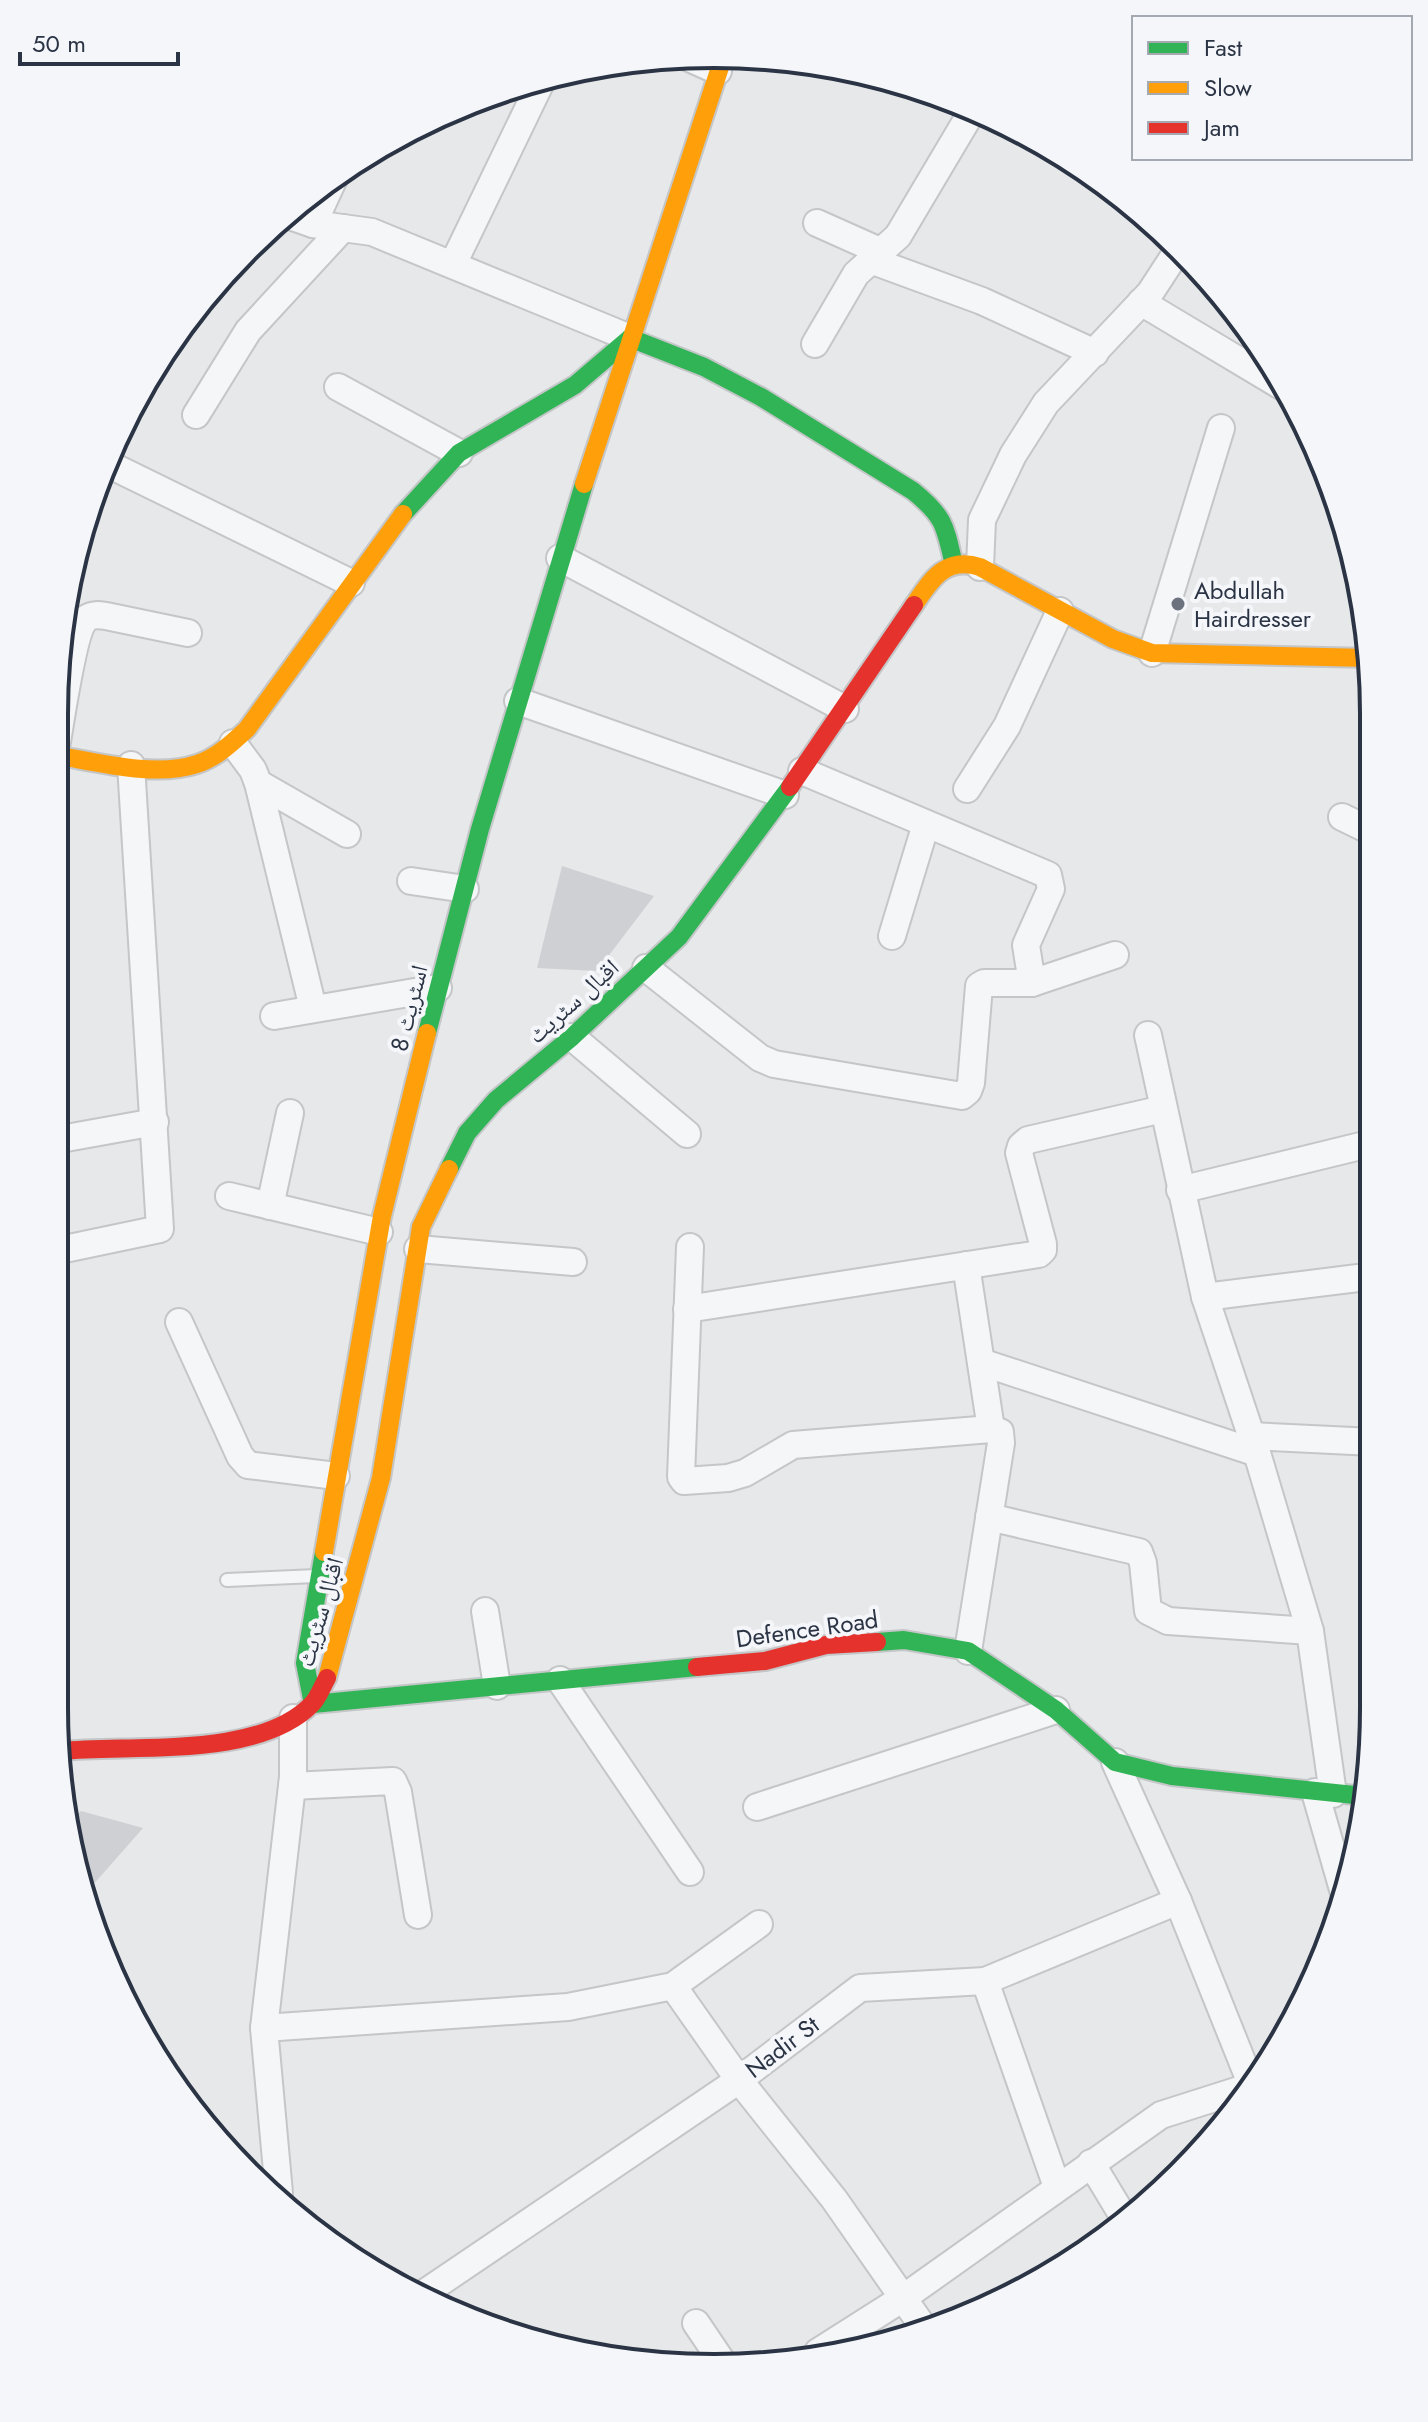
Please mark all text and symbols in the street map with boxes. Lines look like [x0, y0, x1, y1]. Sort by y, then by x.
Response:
scale bar [20, 16, 178, 66]
legend [1132, 16, 1412, 160]
text: 50 m [32, 26, 86, 61]
text: Fast [1204, 30, 1242, 65]
text: Slow [1204, 70, 1252, 105]
text: Jam [1201, 110, 1240, 145]
place label: Abdullah Hairdresser [1194, 573, 1312, 636]
marker: Abdullah Hairdresser [1169, 595, 1187, 613]
street label: اقبال سٹریٹ [520, 950, 626, 1052]
street label: اسٹریٹ 8 [381, 961, 437, 1055]
street label: اقبال سٹریٹ [288, 1553, 352, 1671]
street label: Defence Road [734, 1602, 880, 1656]
street label: Nadir St [738, 2007, 826, 2086]

